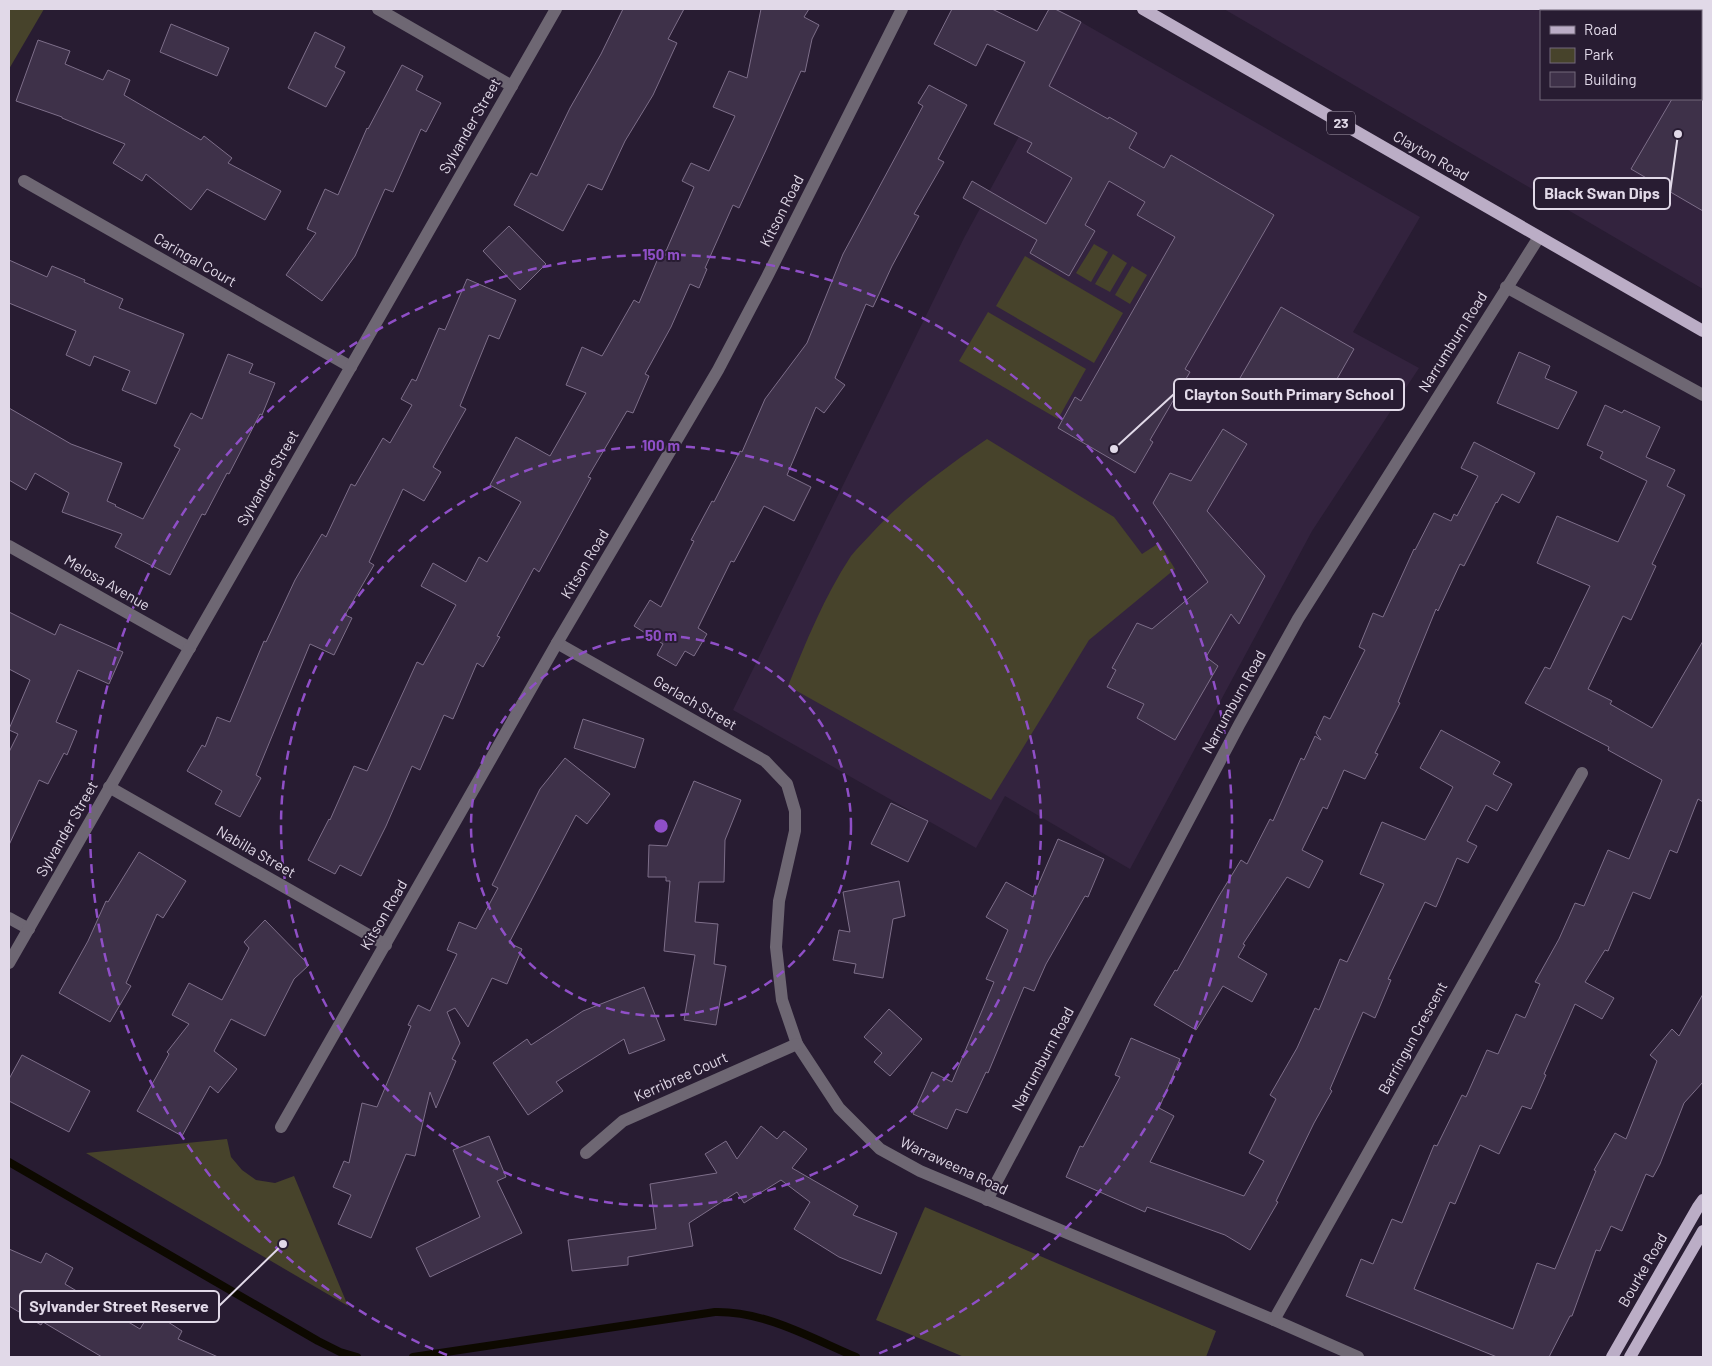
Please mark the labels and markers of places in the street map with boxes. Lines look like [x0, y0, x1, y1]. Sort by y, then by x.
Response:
callout: Black Swan Dips [1534, 178, 1670, 209]
callout: Clayton South Primary School [1174, 379, 1404, 410]
centre of rings [652, 817, 670, 835]
callout: Sylvander Street Reserve [20, 1291, 219, 1322]

